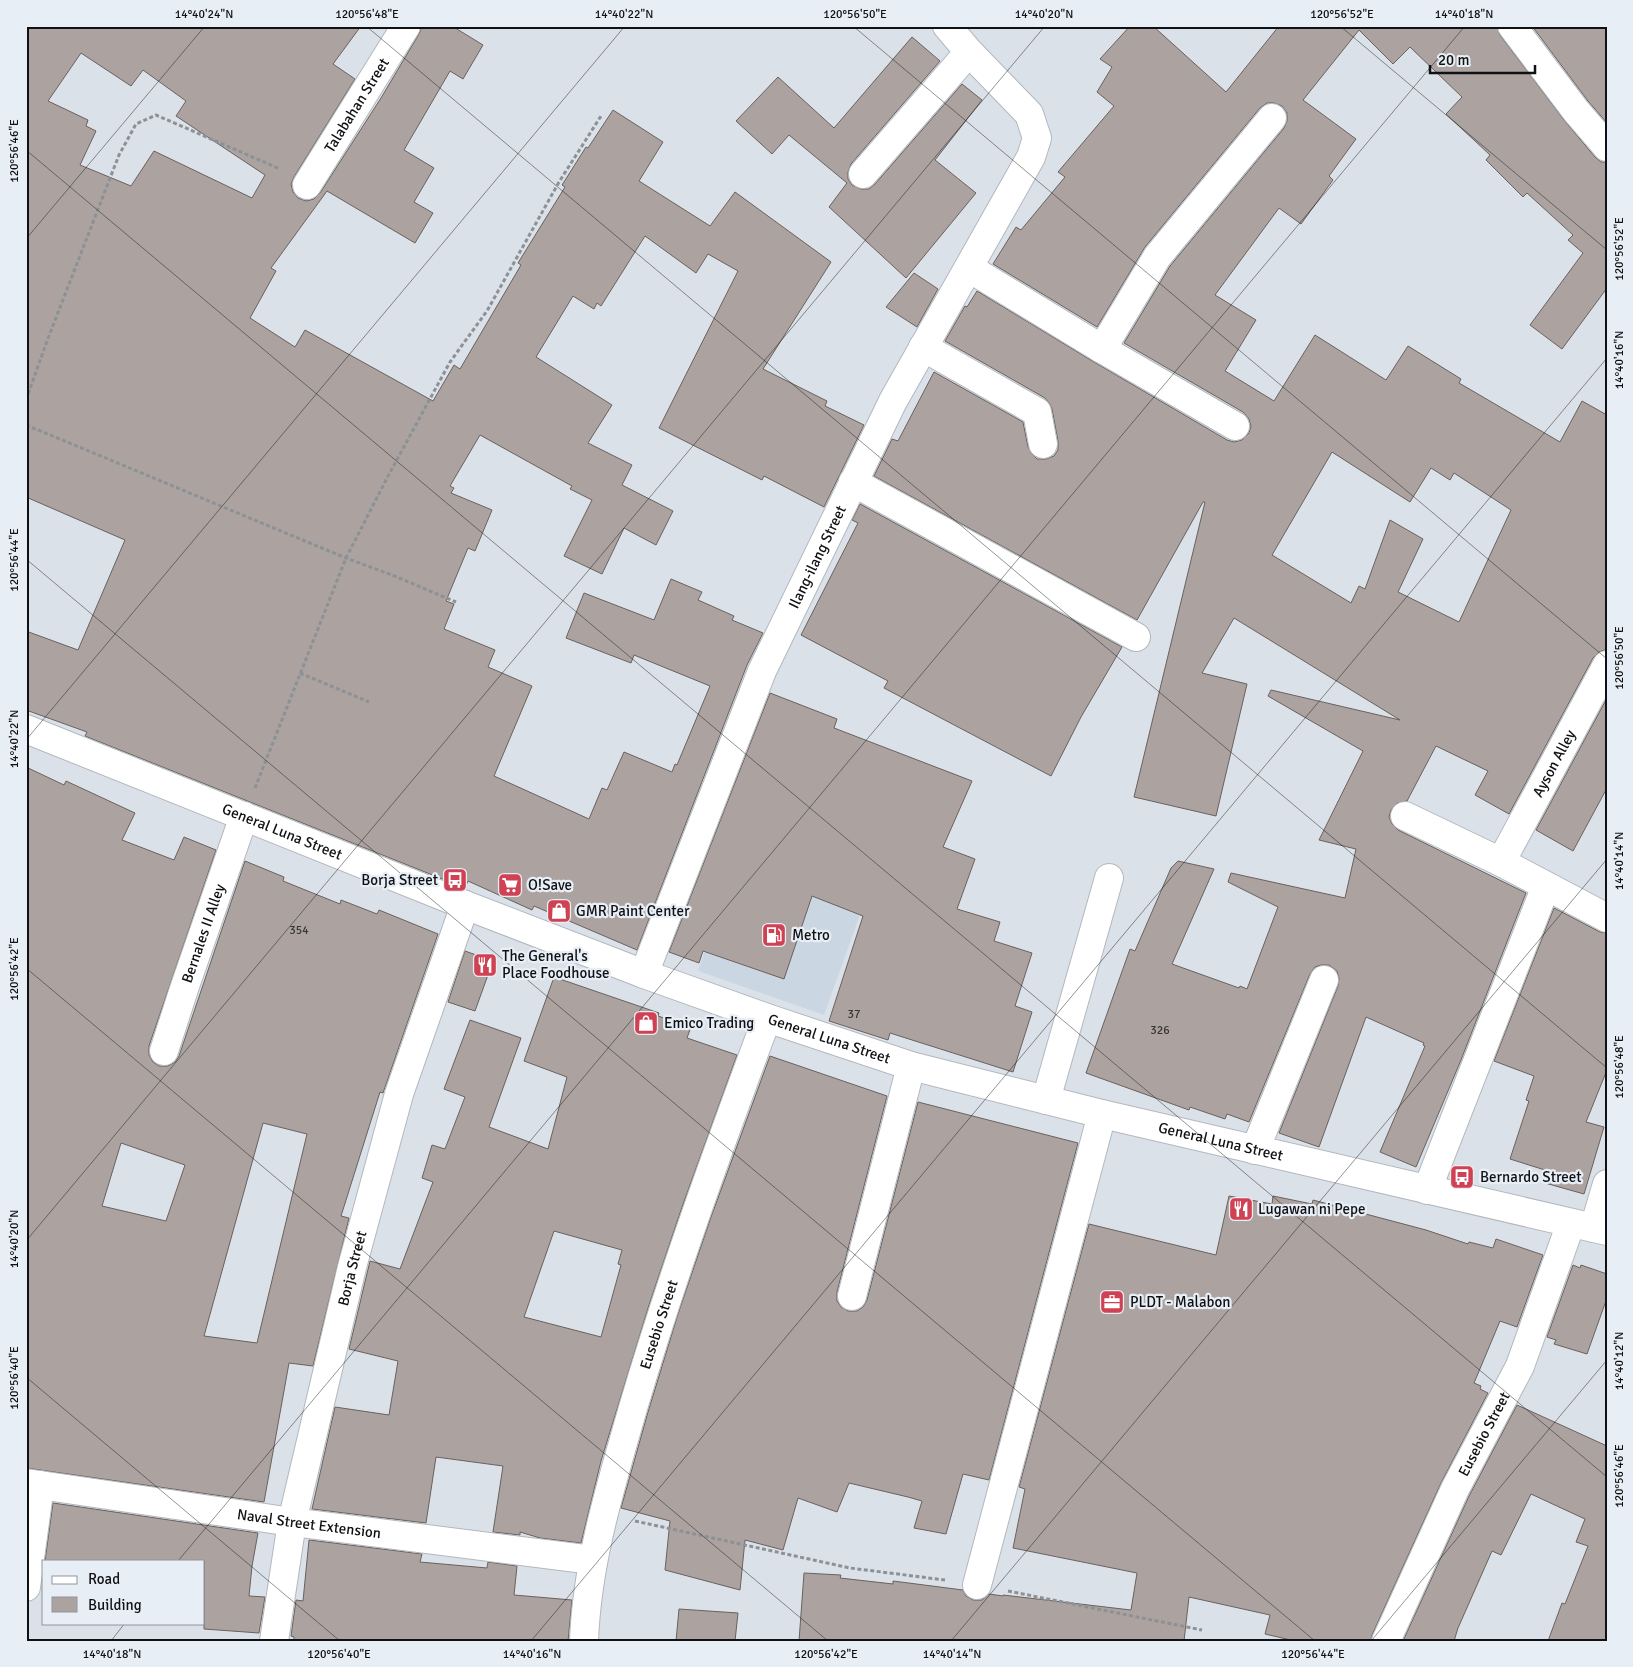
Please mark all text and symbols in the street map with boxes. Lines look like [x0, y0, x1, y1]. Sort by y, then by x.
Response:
text: 14°40'24"N [175, 7, 233, 22]
text: 120°56'48"E [335, 7, 399, 22]
text: 14°40'22"N [595, 7, 653, 22]
text: 120°56'50"E [823, 7, 887, 22]
text: 14°40'20"N [1015, 7, 1073, 22]
text: 120°56'52"E [1310, 7, 1374, 22]
text: 14°40'18"N [1435, 7, 1493, 22]
scale bar [1430, 42, 1536, 74]
text: 20 m [1438, 51, 1469, 69]
street label: Talabahan Street [321, 55, 393, 156]
text: 120°56'46"E [7, 119, 22, 183]
text: 120°56'52"E [1612, 217, 1627, 281]
text: 14°40'16"N [1612, 331, 1627, 389]
street label: Ilang-ilang Street [785, 502, 850, 611]
text: 120°56'44"E [7, 528, 22, 592]
text: 120°56'50"E [1612, 626, 1627, 690]
text: 14°40'22"N [7, 710, 22, 768]
street label: Ayson Alley [1529, 727, 1579, 800]
street label: General Luna Street [220, 800, 345, 864]
text: 14°40'14"N [1612, 832, 1627, 890]
bus stop icon: Borja Street [442, 867, 468, 893]
place label: Borja Street [361, 871, 438, 889]
supermarket icon: O!Save [497, 872, 523, 898]
place label: O!Save [528, 876, 572, 894]
street label: Bernales II Alley [178, 882, 229, 985]
shop icon: GMR Paint Center [546, 898, 572, 924]
place label: GMR Paint Center [576, 902, 690, 920]
fuel station icon: Metro [761, 922, 787, 948]
house number: 354 [289, 923, 309, 938]
place label: Metro [792, 926, 830, 944]
text: 120°56'42"E [7, 937, 22, 1001]
place label: The General's Place Foodhouse [502, 947, 609, 982]
restaurant icon: The General's Place Foodhouse [472, 952, 498, 978]
house number: 37 [848, 1007, 860, 1022]
shop icon: Emico Trading [633, 1010, 659, 1036]
street label: General Luna Street [766, 1010, 893, 1067]
place label: Emico Trading [664, 1014, 754, 1032]
house number: 326 [1150, 1023, 1170, 1038]
text: 120°56'48"E [1612, 1035, 1627, 1099]
street label: General Luna Street [1157, 1118, 1285, 1165]
bus stop icon: Bernardo Street [1449, 1164, 1475, 1190]
place label: Bernardo Street [1480, 1168, 1581, 1186]
restaurant icon: Lugawan ni Pepe [1228, 1196, 1254, 1222]
place label: Lugawan ni Pepe [1258, 1200, 1365, 1218]
text: 14°40'20"N [7, 1210, 22, 1268]
street label: Borja Street [334, 1229, 370, 1308]
street label: Eusebio Street [636, 1278, 682, 1372]
office icon: PLDT - Malabon [1099, 1289, 1125, 1315]
place label: PLDT - Malabon [1130, 1293, 1231, 1311]
text: 14°40'12"N [1612, 1332, 1627, 1390]
text: 120°56'40"E [7, 1346, 22, 1410]
street label: Eusebio Street [1454, 1389, 1514, 1479]
text: 120°56'46"E [1612, 1444, 1627, 1508]
street label: Naval Street Extension [236, 1505, 382, 1542]
legend [42, 1560, 205, 1624]
text: Road [88, 1570, 120, 1588]
text: Building [88, 1596, 142, 1614]
text: 14°40'18"N [83, 1647, 141, 1662]
text: 120°56'40"E [307, 1647, 371, 1662]
text: 14°40'16"N [503, 1647, 561, 1662]
text: 120°56'42"E [794, 1647, 858, 1662]
text: 14°40'14"N [923, 1647, 981, 1662]
text: 120°56'44"E [1281, 1647, 1345, 1662]

